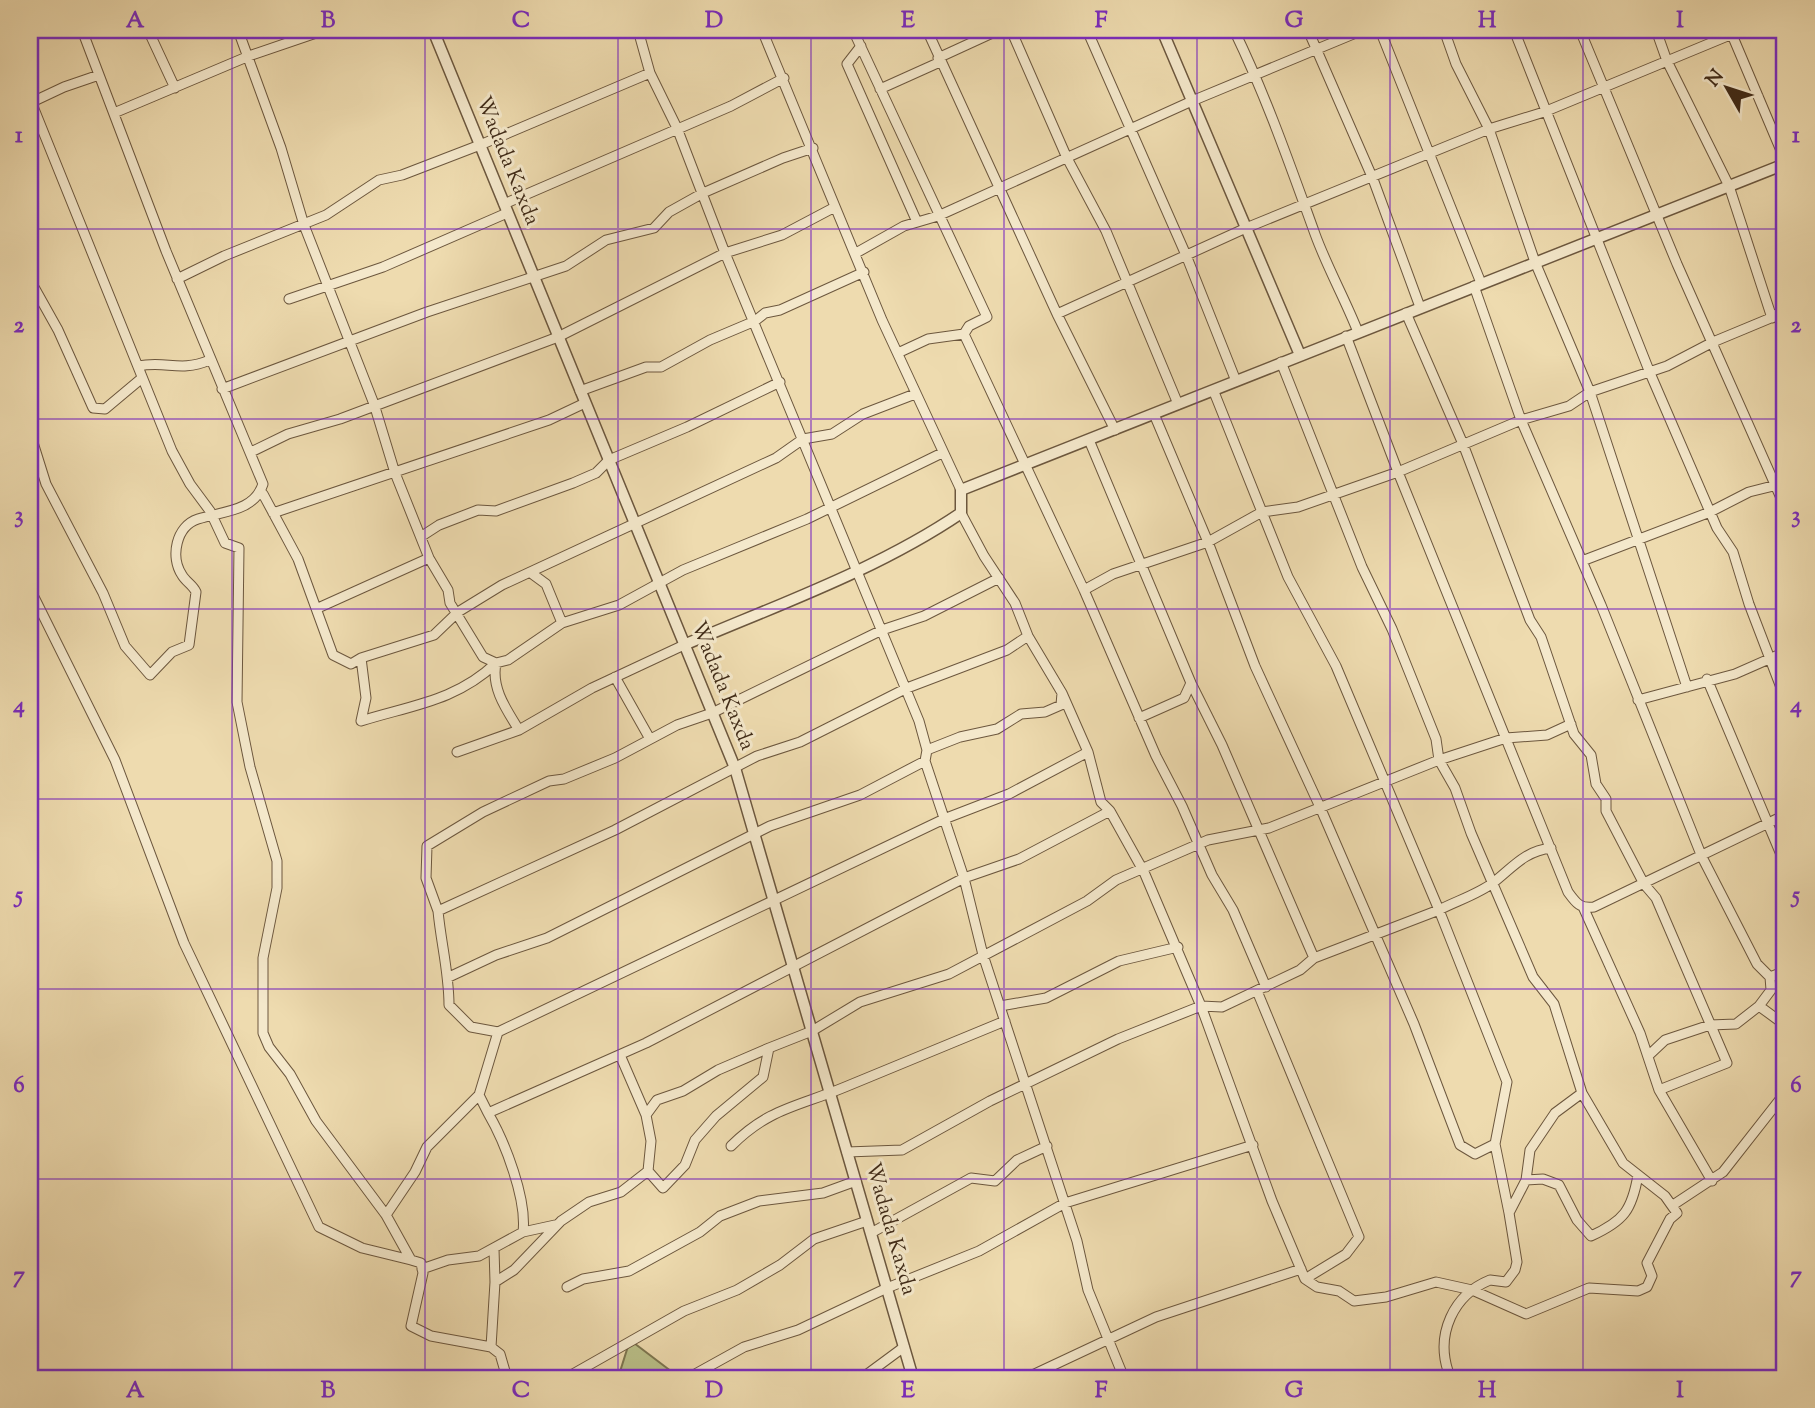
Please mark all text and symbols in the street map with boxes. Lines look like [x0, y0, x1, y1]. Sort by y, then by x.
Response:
text: A [126, 5, 145, 38]
text: B [321, 5, 336, 38]
text: C [512, 5, 530, 38]
text: D [705, 5, 723, 38]
text: E [901, 5, 915, 38]
text: F [1095, 5, 1108, 38]
text: G [1285, 5, 1304, 38]
text: H [1478, 5, 1497, 38]
text: I [1676, 5, 1684, 38]
north arrow [1692, 52, 1762, 122]
text: N [1700, 64, 1731, 93]
street label: Wadada Kaxda [468, 92, 547, 230]
text: 1 [15, 120, 23, 153]
text: 1 [1792, 120, 1800, 153]
text: 2 [14, 310, 25, 343]
text: 2 [1791, 310, 1802, 343]
text: 3 [14, 500, 24, 533]
text: 3 [1791, 500, 1801, 533]
street label: Wadada Kaxda [683, 617, 762, 755]
text: 4 [12, 690, 25, 723]
text: 4 [1789, 690, 1802, 723]
text: 5 [13, 880, 23, 913]
text: 5 [1790, 880, 1800, 913]
text: 6 [13, 1070, 25, 1103]
text: 6 [1790, 1070, 1802, 1103]
street label: Wadada Kaxda [857, 1159, 923, 1299]
text: 7 [13, 1260, 25, 1293]
text: 7 [1790, 1260, 1802, 1293]
text: A [126, 1375, 145, 1408]
text: B [321, 1375, 336, 1408]
text: C [512, 1375, 530, 1408]
text: D [705, 1375, 723, 1408]
text: E [901, 1375, 915, 1408]
text: F [1095, 1375, 1108, 1408]
text: G [1285, 1375, 1304, 1408]
text: H [1478, 1375, 1497, 1408]
text: I [1676, 1375, 1684, 1408]

